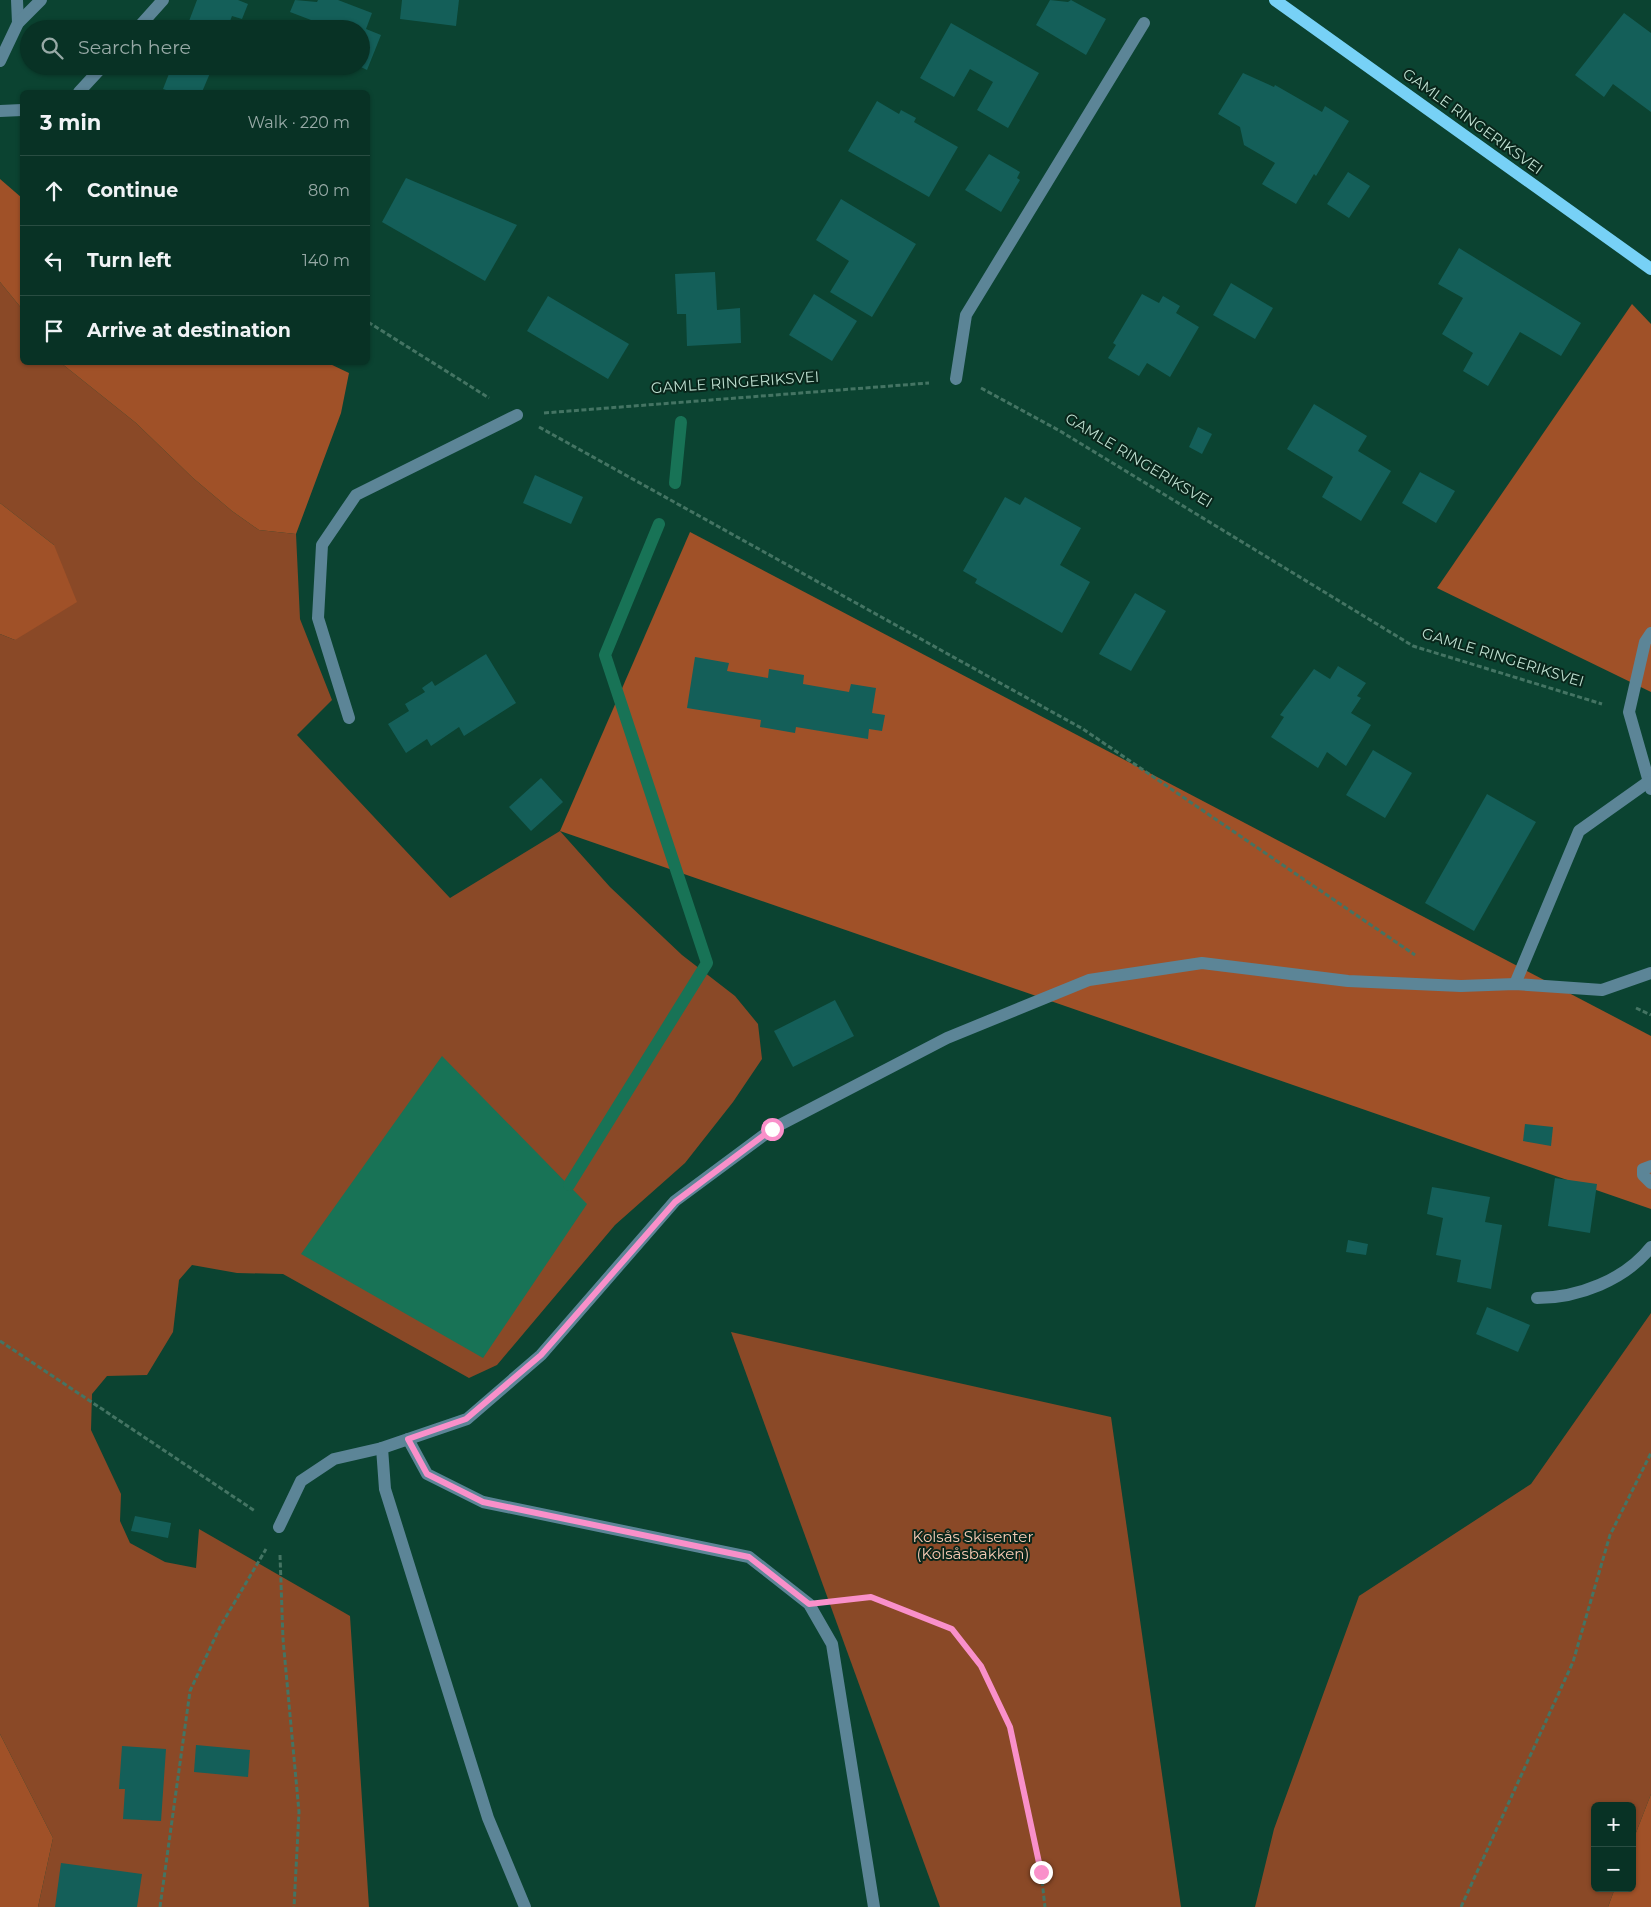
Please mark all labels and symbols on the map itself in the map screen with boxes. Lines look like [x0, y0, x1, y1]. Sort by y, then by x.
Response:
street label: GAMLE RINGERIKSVEI [1399, 64, 1547, 178]
street label: GAMLE RINGERIKSVEI [650, 367, 820, 397]
street label: GAMLE RINGERIKSVEI [1062, 408, 1216, 512]
street label: GAMLE RINGERIKSVEI [1420, 623, 1586, 691]
route start [761, 1118, 784, 1141]
park label: Kolsås Skisenter (Kolsåsbakken) [913, 1527, 1033, 1563]
route end [1030, 1861, 1053, 1884]

